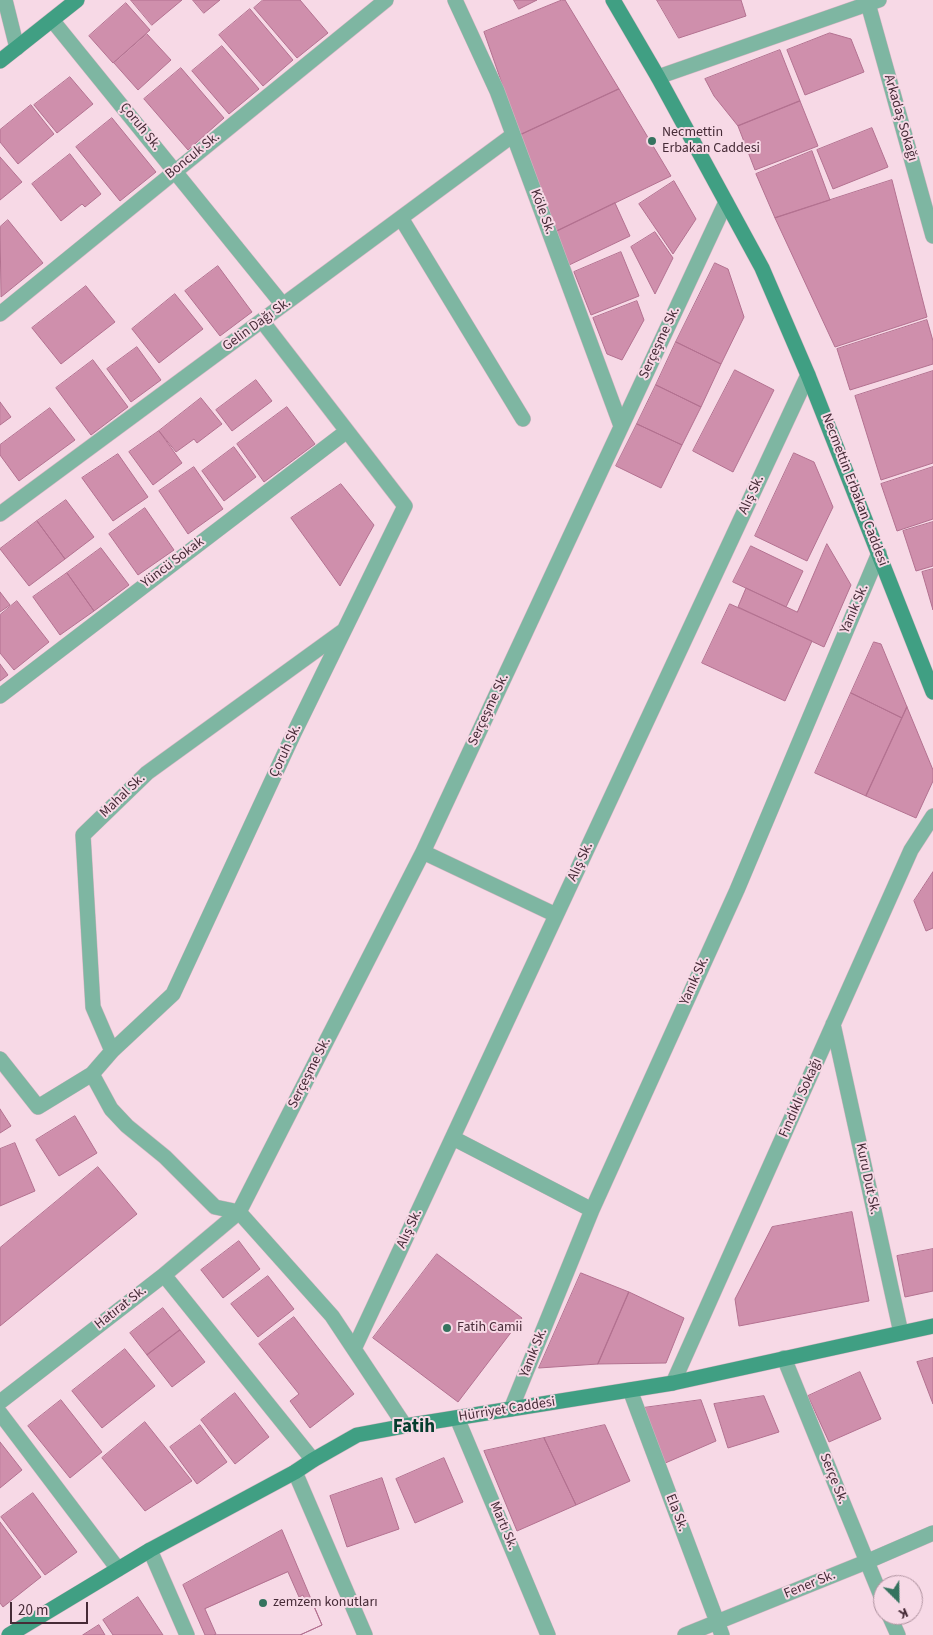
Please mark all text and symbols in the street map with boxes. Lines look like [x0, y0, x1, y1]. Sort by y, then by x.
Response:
street label: Arkadaş Sokağı [880, 73, 920, 163]
street label: Çoruh Sk. [116, 100, 164, 154]
place label: Necmettin Erbakan Caddesi [662, 125, 760, 158]
street label: Boncuk Sk. [162, 129, 224, 183]
marker: Necmettin Erbakan Caddesi [646, 135, 658, 147]
street label: Köle Sk. [526, 187, 558, 237]
street label: Gelin Dağı Sk. [220, 295, 294, 355]
street label: Serçeşme Sk. [636, 304, 684, 382]
street label: Necmettin Erbakan Caddesi [817, 411, 891, 569]
street label: Alış Sk. [736, 473, 768, 517]
street label: Yüncü Sokak [138, 534, 208, 592]
street label: Yanık Sk. [837, 582, 873, 636]
street label: Serçeşme Sk. [465, 671, 513, 749]
street label: Çoruh Sk. [266, 722, 306, 780]
street label: Mahal Sk. [97, 770, 149, 822]
street label: Alış Sk. [565, 840, 597, 884]
street label: Yanık Sk. [677, 954, 713, 1008]
street label: Serçeşme Sk. [285, 1035, 335, 1111]
street label: Fındıklı Sokağı [776, 1056, 826, 1140]
street label: Kuru Dut Sk. [851, 1142, 883, 1216]
street label: Alış Sk. [394, 1207, 426, 1251]
street label: Hatırat Sk. [92, 1283, 150, 1333]
place label: Fatih Camii [457, 1320, 522, 1336]
marker: Fatih Camii [441, 1322, 453, 1334]
street label: Yanık Sk. [517, 1326, 551, 1380]
street label: Hürriyet Caddesi [458, 1394, 556, 1426]
district label: Fatih [393, 1417, 435, 1439]
street label: Serçe Sk. [815, 1451, 851, 1507]
street label: Ela Sk. [661, 1492, 691, 1534]
street label: Martı Sk. [485, 1499, 521, 1553]
street label: Fener Sk. [782, 1567, 838, 1603]
north arrow [873, 1575, 923, 1625]
scale bar [12, 1592, 90, 1624]
place label: zemzem konutları [273, 1595, 378, 1611]
marker: zemzem konutları [257, 1597, 269, 1609]
text: 20 m [18, 1600, 48, 1621]
text: K [896, 1602, 911, 1624]

